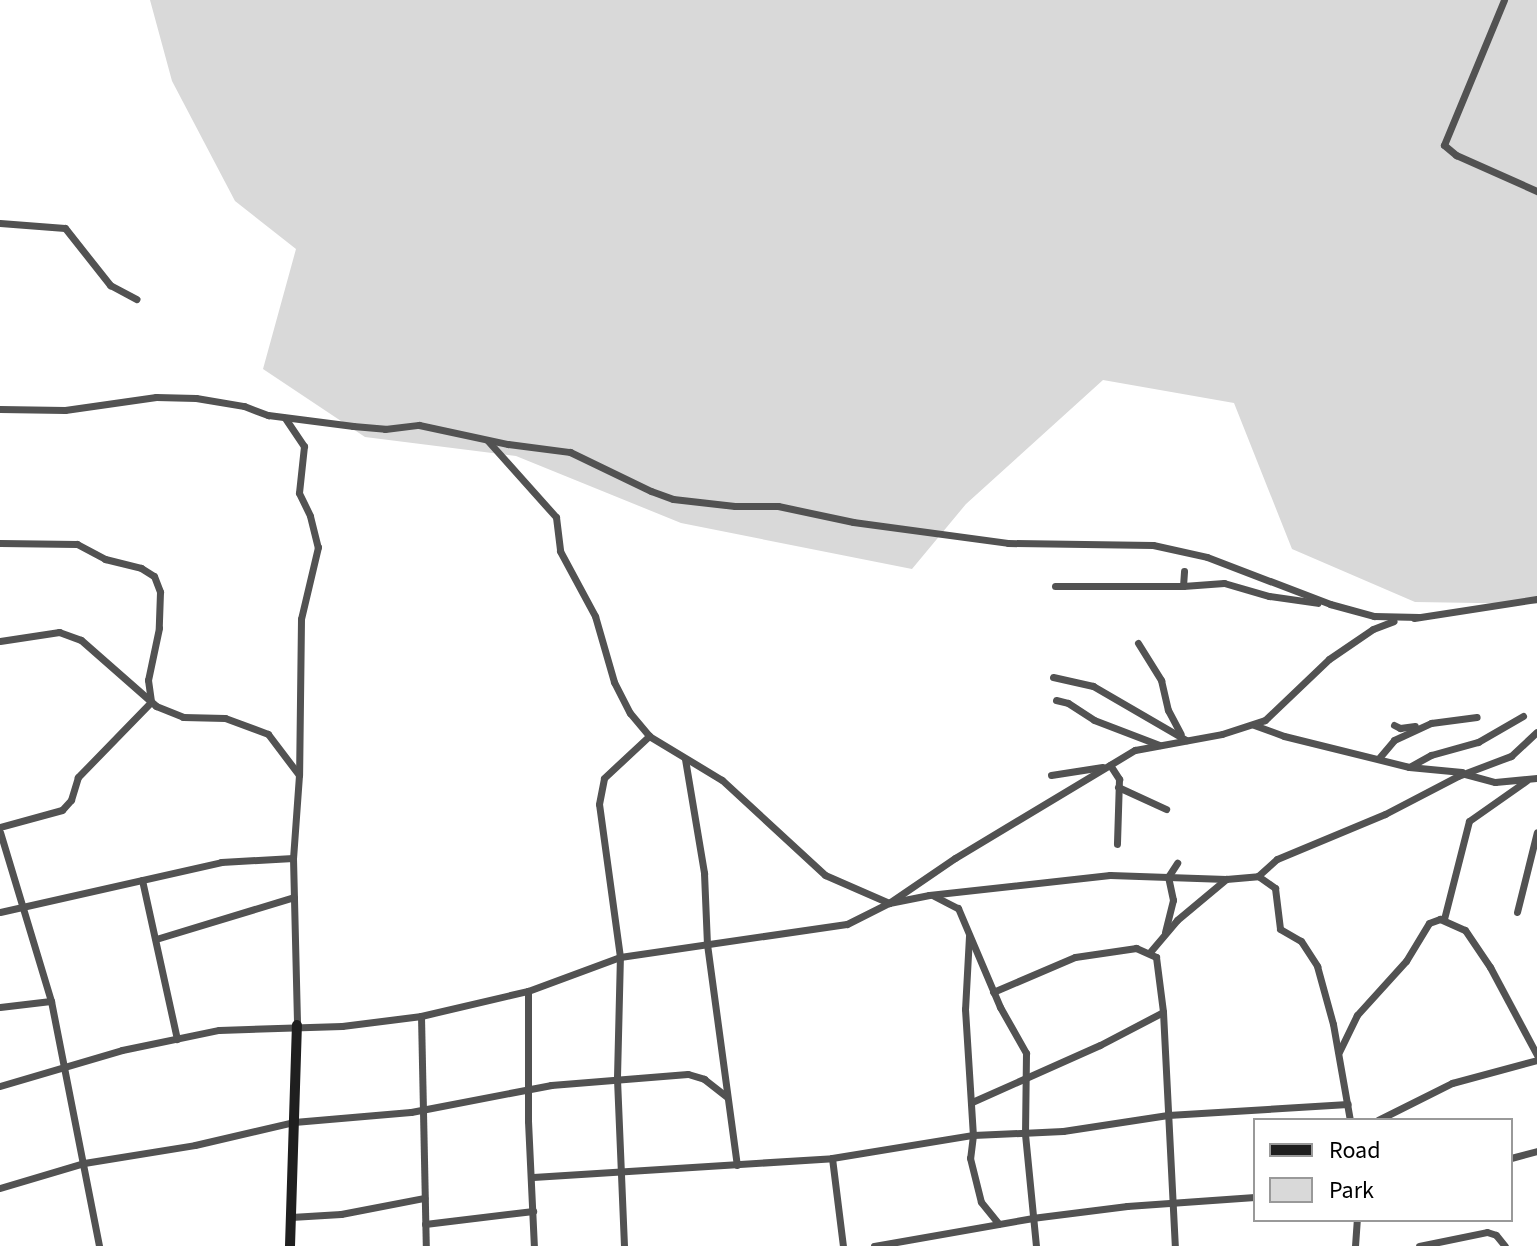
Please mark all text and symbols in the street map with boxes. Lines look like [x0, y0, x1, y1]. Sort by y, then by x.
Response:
legend [1253, 1118, 1513, 1222]
text: Road [1329, 1133, 1381, 1168]
text: Park [1329, 1173, 1374, 1208]

